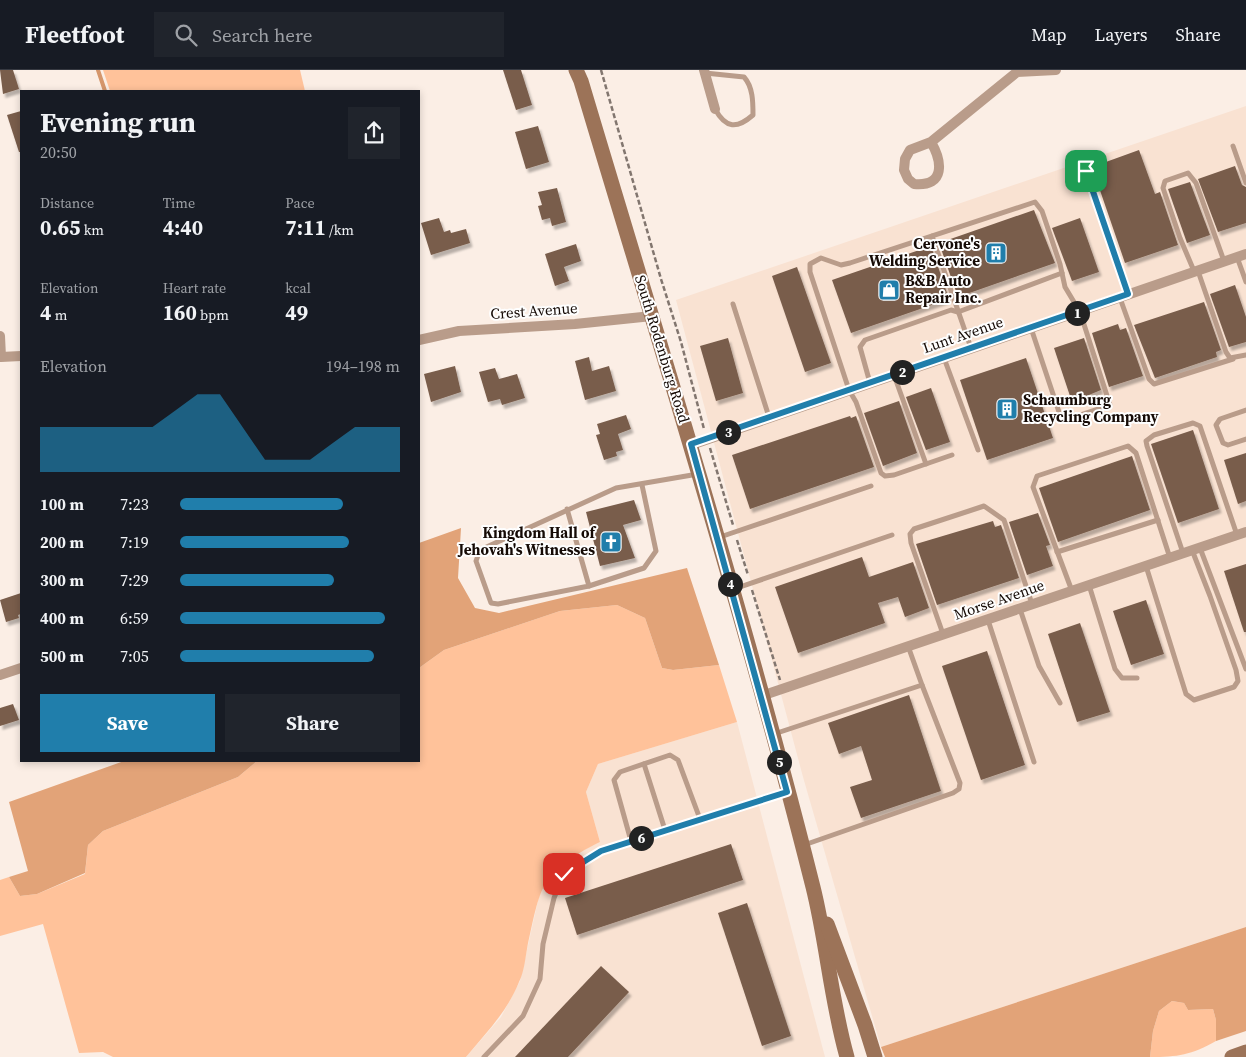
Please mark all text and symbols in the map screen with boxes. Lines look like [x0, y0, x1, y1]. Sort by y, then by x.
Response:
search box [154, 12, 504, 57]
text: Fleetfoot [25, 18, 124, 51]
icon: search [172, 21, 200, 49]
text: Search here [212, 22, 313, 48]
text: Map [1031, 22, 1066, 47]
text: Layers [1094, 22, 1147, 47]
text: Share [1175, 22, 1221, 47]
text: Evening run [40, 103, 196, 141]
button: share [348, 107, 400, 159]
text: 20:50 [40, 141, 77, 163]
pin [1065, 150, 1107, 192]
icon: arrive [1072, 157, 1100, 185]
text: Distance [40, 193, 94, 213]
text: Time [163, 193, 195, 213]
text: Pace [285, 193, 315, 213]
text: 0.65 [40, 213, 80, 242]
text: 4:40 [163, 213, 203, 242]
text: 7:11 [285, 213, 326, 242]
text: km [80, 220, 104, 240]
text: /km [326, 220, 354, 240]
place label: Cervone's Welding Service [869, 233, 980, 271]
building icon: Cervone's Welding Service [984, 241, 1008, 265]
place label: B&B Auto Repair Inc. [905, 270, 982, 308]
street label: South Rodenburg Road [630, 272, 695, 426]
text: Elevation [40, 278, 98, 298]
text: Heart rate [163, 278, 226, 298]
text: kcal [285, 278, 311, 298]
shop icon: B&B Auto Repair Inc. [877, 278, 901, 302]
street label: Crest Avenue [490, 297, 579, 324]
text: 4 [40, 298, 51, 327]
text: 160 [163, 298, 197, 327]
text: 49 [285, 298, 308, 327]
pin: 1 [1064, 300, 1090, 326]
text: 1 [1074, 303, 1081, 323]
text: m [51, 305, 67, 325]
text: bpm [197, 305, 229, 325]
street label: Lunt Avenue [920, 311, 1006, 358]
text: Elevation [40, 355, 107, 377]
text: 194–198 m [326, 355, 400, 377]
pin: 2 [890, 360, 914, 384]
text: 2 [899, 362, 906, 382]
place label: Schaumburg Recycling Company [1023, 389, 1159, 427]
building icon: Schaumburg Recycling Company [995, 397, 1019, 421]
pin: 3 [716, 420, 740, 444]
text: 3 [725, 422, 732, 442]
text: 100 m [40, 493, 84, 515]
text: 7:23 [120, 493, 149, 515]
place label: Kingdom Hall of Jehovah's Witnesses [457, 522, 597, 560]
church icon: Kingdom Hall of Jehovah's Witnesses [599, 530, 623, 554]
text: 200 m [40, 531, 84, 553]
text: 7:19 [120, 531, 149, 553]
text: 300 m [40, 569, 84, 591]
text: 7:29 [120, 569, 149, 591]
pin: 4 [718, 572, 742, 596]
text: 4 [727, 574, 734, 594]
street label: Morse Avenue [951, 574, 1047, 625]
text: 400 m [40, 607, 84, 629]
text: 6:59 [120, 607, 149, 629]
text: 500 m [40, 645, 84, 667]
text: 7:05 [120, 645, 149, 667]
button: Save [40, 694, 215, 752]
button: Share [225, 694, 400, 752]
pin: 5 [766, 750, 792, 774]
text: 5 [776, 752, 783, 772]
pin: 6 [628, 826, 654, 850]
text: 6 [638, 828, 645, 848]
pin [543, 853, 585, 895]
icon: check [550, 860, 578, 888]

